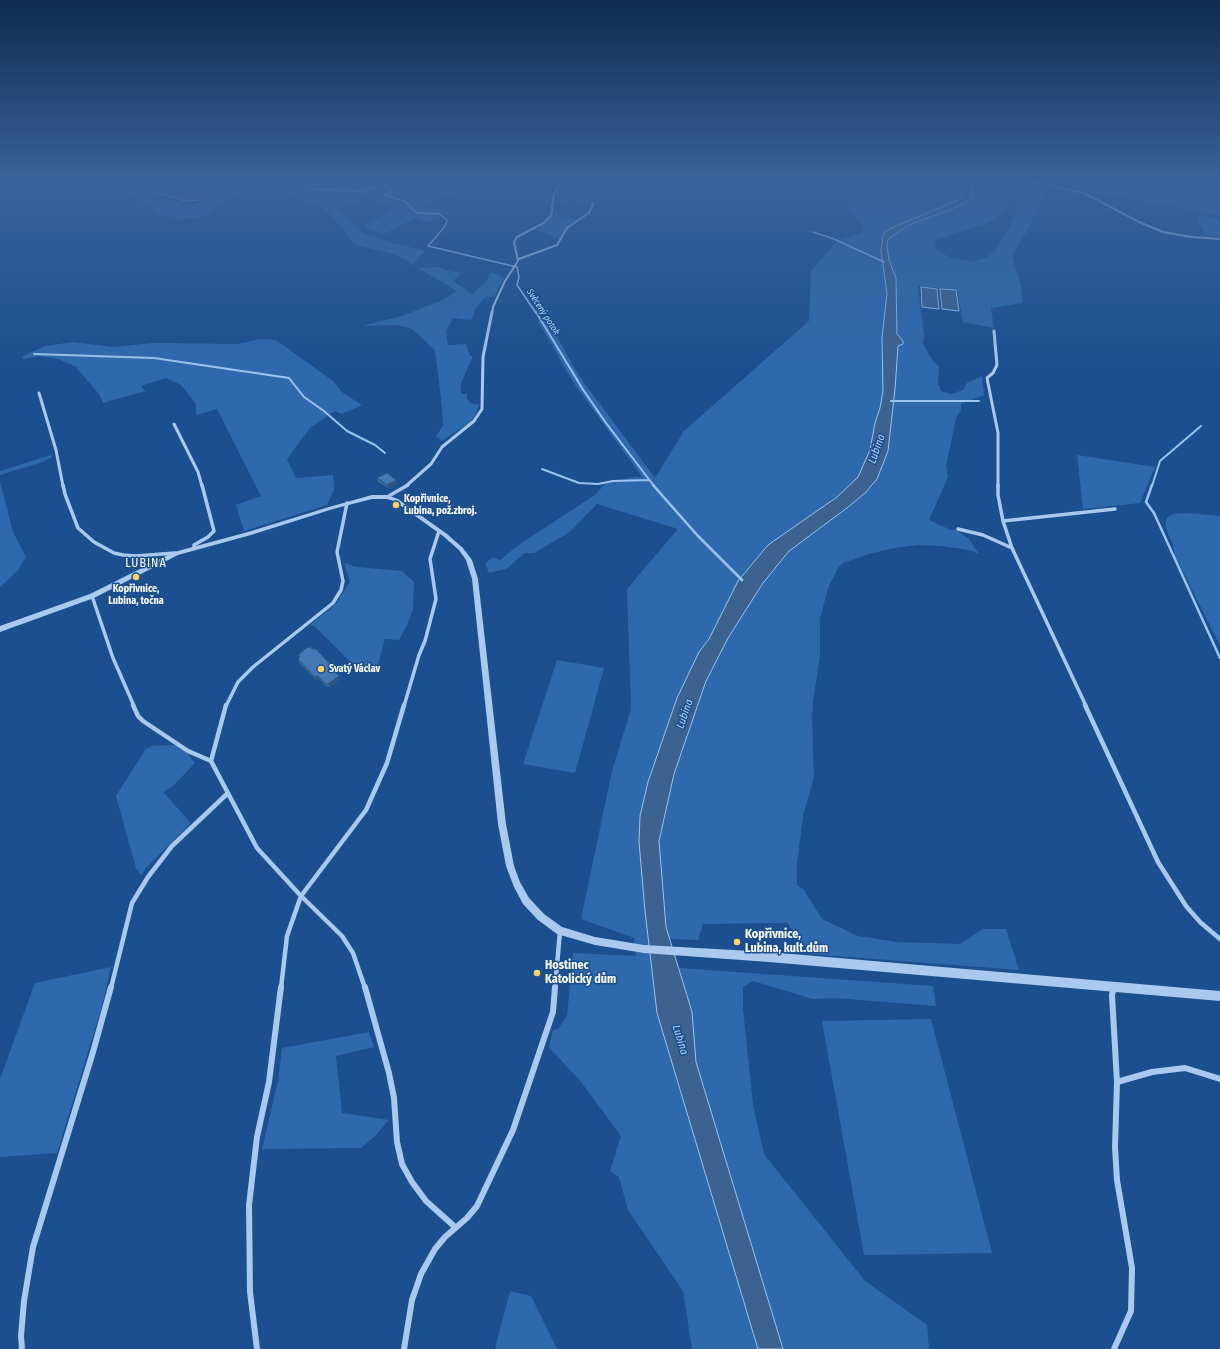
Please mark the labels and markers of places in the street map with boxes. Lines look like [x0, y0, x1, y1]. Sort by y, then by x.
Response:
place label: Kopřivnice, Lubina, pož.zbroj. [404, 493, 477, 516]
marker: Kopřivnice, Lubina, pož.zbroj. [391, 500, 401, 510]
marker: Kopřivnice, Lubina, točna [131, 572, 141, 582]
place label: Kopřivnice, Lubina, točna [108, 583, 164, 606]
place label: Svatý Václav [329, 663, 380, 675]
marker: Svatý Václav [316, 664, 326, 674]
place label: Kopřivnice, Lubina, kult.dům [745, 928, 828, 956]
marker: Kopřivnice, Lubina, kult.dům [732, 937, 742, 947]
place label: Hostinec Katolický dům [545, 959, 616, 987]
marker: Hostinec Katolický dům [532, 968, 542, 978]

